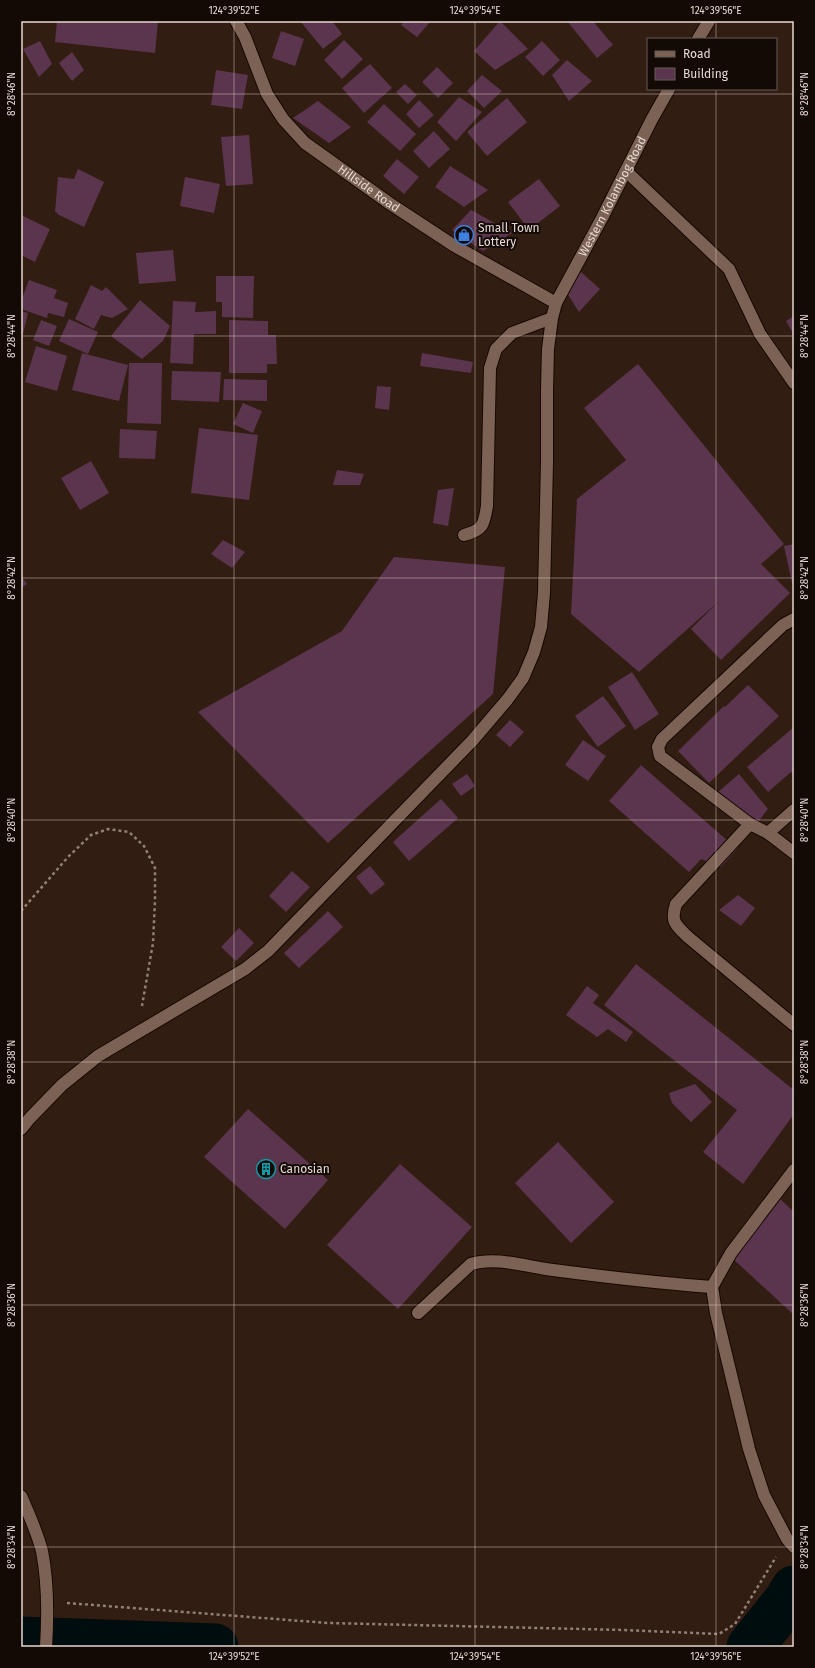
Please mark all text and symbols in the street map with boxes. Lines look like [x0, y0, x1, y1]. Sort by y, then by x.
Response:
text: 124°39'52"E [208, 5, 260, 17]
text: 124°39'54"E [449, 5, 501, 17]
text: 124°39'56"E [690, 5, 742, 17]
legend [647, 38, 777, 90]
text: Road [683, 47, 711, 61]
text: Building [683, 67, 729, 81]
text: 8°28'46"N [6, 72, 18, 116]
text: 8°28'46"N [799, 72, 811, 116]
street label: Western Kolambog Road [576, 134, 649, 259]
street label: Hillside Road [335, 162, 402, 215]
place label: Small Town Lottery [478, 221, 540, 249]
shop icon: Small Town Lottery [453, 224, 475, 246]
text: 8°28'44"N [6, 314, 18, 358]
text: 8°28'44"N [799, 314, 811, 358]
text: 8°28'42"N [6, 556, 18, 600]
text: 8°28'42"N [799, 556, 811, 600]
text: 8°28'40"N [6, 798, 18, 842]
text: 8°28'40"N [799, 798, 811, 842]
text: 8°28'38"N [6, 1040, 18, 1084]
text: 8°28'38"N [799, 1040, 811, 1084]
building icon: Canosian [255, 1158, 277, 1180]
place label: Canosian [280, 1162, 330, 1176]
text: 8°28'36"N [6, 1283, 18, 1327]
text: 8°28'36"N [799, 1283, 811, 1327]
text: 8°28'34"N [6, 1525, 18, 1569]
text: 8°28'34"N [799, 1525, 811, 1569]
text: 124°39'52"E [208, 1651, 260, 1663]
text: 124°39'54"E [449, 1651, 501, 1663]
text: 124°39'56"E [690, 1651, 742, 1663]

